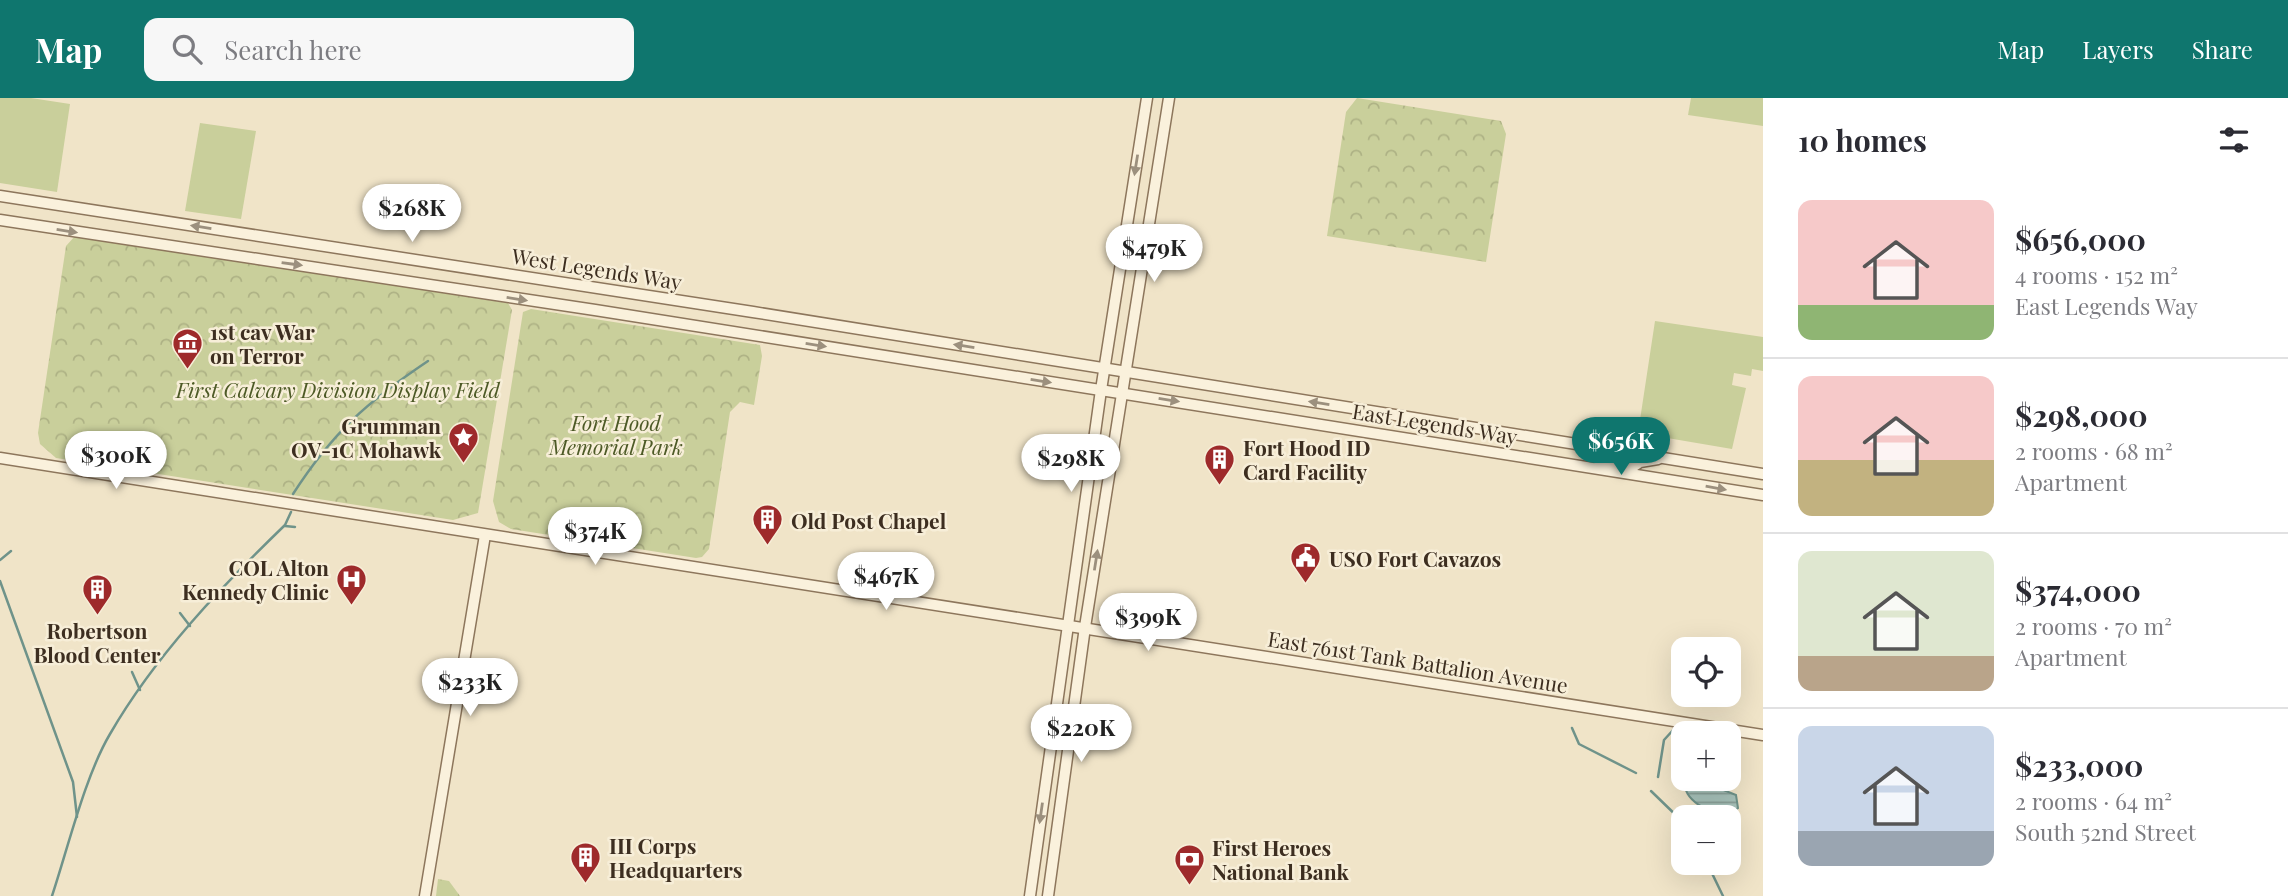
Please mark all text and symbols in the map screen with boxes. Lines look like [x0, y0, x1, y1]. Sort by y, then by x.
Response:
search box [144, 18, 634, 81]
text: Map [35, 27, 102, 71]
icon: search [168, 30, 206, 68]
text: Search here [224, 32, 362, 67]
text: Map [1998, 33, 2044, 65]
text: Layers [2082, 33, 2154, 65]
text: Share [2192, 33, 2253, 65]
text: 10 homes [1798, 120, 1927, 160]
icon: filters [2215, 121, 2253, 159]
one-way arrow [1130, 154, 1141, 176]
pin: $268K [363, 184, 461, 244]
text: $268K [378, 191, 446, 222]
text: $656,000 [2015, 219, 2146, 259]
one-way arrow [190, 221, 212, 232]
pin: $479K [1105, 225, 1203, 284]
one-way arrow [56, 226, 78, 237]
icon: home [1854, 228, 1938, 312]
text: $479K [1122, 231, 1186, 262]
street label: West Legends Way [509, 241, 684, 295]
one-way arrow [282, 259, 304, 270]
text: 4 rooms · 152 m² [2015, 259, 2178, 290]
text: East Legends Way [2015, 290, 2198, 321]
one-way arrow [506, 294, 528, 305]
place label: 1st cav War on Terror [210, 317, 315, 369]
museum icon: 1st cav War on Terror [170, 326, 204, 370]
one-way arrow [805, 340, 827, 351]
one-way arrow [953, 340, 975, 351]
park label: First Calvary Division Display Field [175, 375, 501, 403]
one-way arrow [1030, 376, 1052, 387]
one-way arrow [1158, 395, 1180, 406]
text: $298,000 [2015, 395, 2148, 435]
street label: East Legends Way [1350, 396, 1520, 450]
one-way arrow [1308, 397, 1330, 408]
icon: home [1854, 404, 1938, 488]
park label: Fort Hood Memorial Park [548, 408, 683, 460]
place label: Grumman OV-1C Mohawk [291, 411, 442, 463]
pin: $656K [1572, 418, 1670, 477]
place icon: Grumman OV-1C Mohawk [447, 420, 481, 464]
text: $656K [1588, 424, 1654, 455]
pin: $300K [67, 432, 165, 491]
place label: Fort Hood ID Card Facility [1243, 433, 1371, 485]
pin: $298K [1022, 434, 1120, 494]
text: 2 rooms · 68 m² [2015, 435, 2173, 466]
text: $300K [81, 438, 151, 469]
text: $298K [1037, 441, 1105, 472]
building icon: Fort Hood ID Card Facility [1203, 442, 1237, 486]
text: Apartment [2015, 466, 2127, 497]
one-way arrow [1705, 482, 1727, 493]
building icon: Old Post Chapel [751, 503, 785, 547]
place label: Old Post Chapel [791, 506, 947, 534]
pin: $374K [546, 508, 644, 567]
text: $374K [564, 514, 626, 545]
public building icon: USO Fort Cavazos [1289, 541, 1323, 585]
place label: USO Fort Cavazos [1329, 544, 1501, 572]
one-way arrow [1090, 549, 1101, 571]
pin: $467K [837, 552, 935, 612]
place label: COL Alton Kennedy Clinic [182, 553, 329, 605]
text: $467K [853, 559, 919, 590]
hospital icon: COL Alton Kennedy Clinic [335, 562, 369, 606]
text: $374,000 [2015, 570, 2141, 610]
building icon: Robertson Blood Center [80, 573, 114, 617]
icon: home [1854, 579, 1938, 663]
pin: $399K [1099, 594, 1197, 653]
text: $399K [1115, 600, 1181, 631]
text: 2 rooms · 70 m² [2015, 610, 2172, 641]
place label: Robertson Blood Center [33, 616, 161, 668]
street label: East 761st Tank Battalion Avenue [1266, 623, 1570, 699]
map controls [1671, 637, 1741, 875]
button: locate [1671, 637, 1741, 707]
text: Apartment [2015, 641, 2127, 672]
pin: $233K [421, 658, 519, 718]
text: $233K [438, 665, 502, 696]
pin: $220K [1032, 704, 1130, 764]
text: $220K [1047, 711, 1115, 742]
button: + [1671, 721, 1741, 791]
text: $233,000 [2015, 745, 2143, 785]
icon: home [1854, 754, 1938, 838]
text: 2 rooms · 64 m² [2015, 785, 2172, 816]
one-way arrow [1035, 802, 1046, 824]
button: − [1671, 805, 1741, 875]
text: South 52nd Street [2015, 816, 2196, 847]
place label: III Corps Headquarters [609, 831, 742, 883]
place label: First Heroes National Bank [1212, 833, 1350, 885]
building icon: III Corps Headquarters [569, 840, 603, 884]
bank icon: First Heroes National Bank [1172, 842, 1206, 886]

